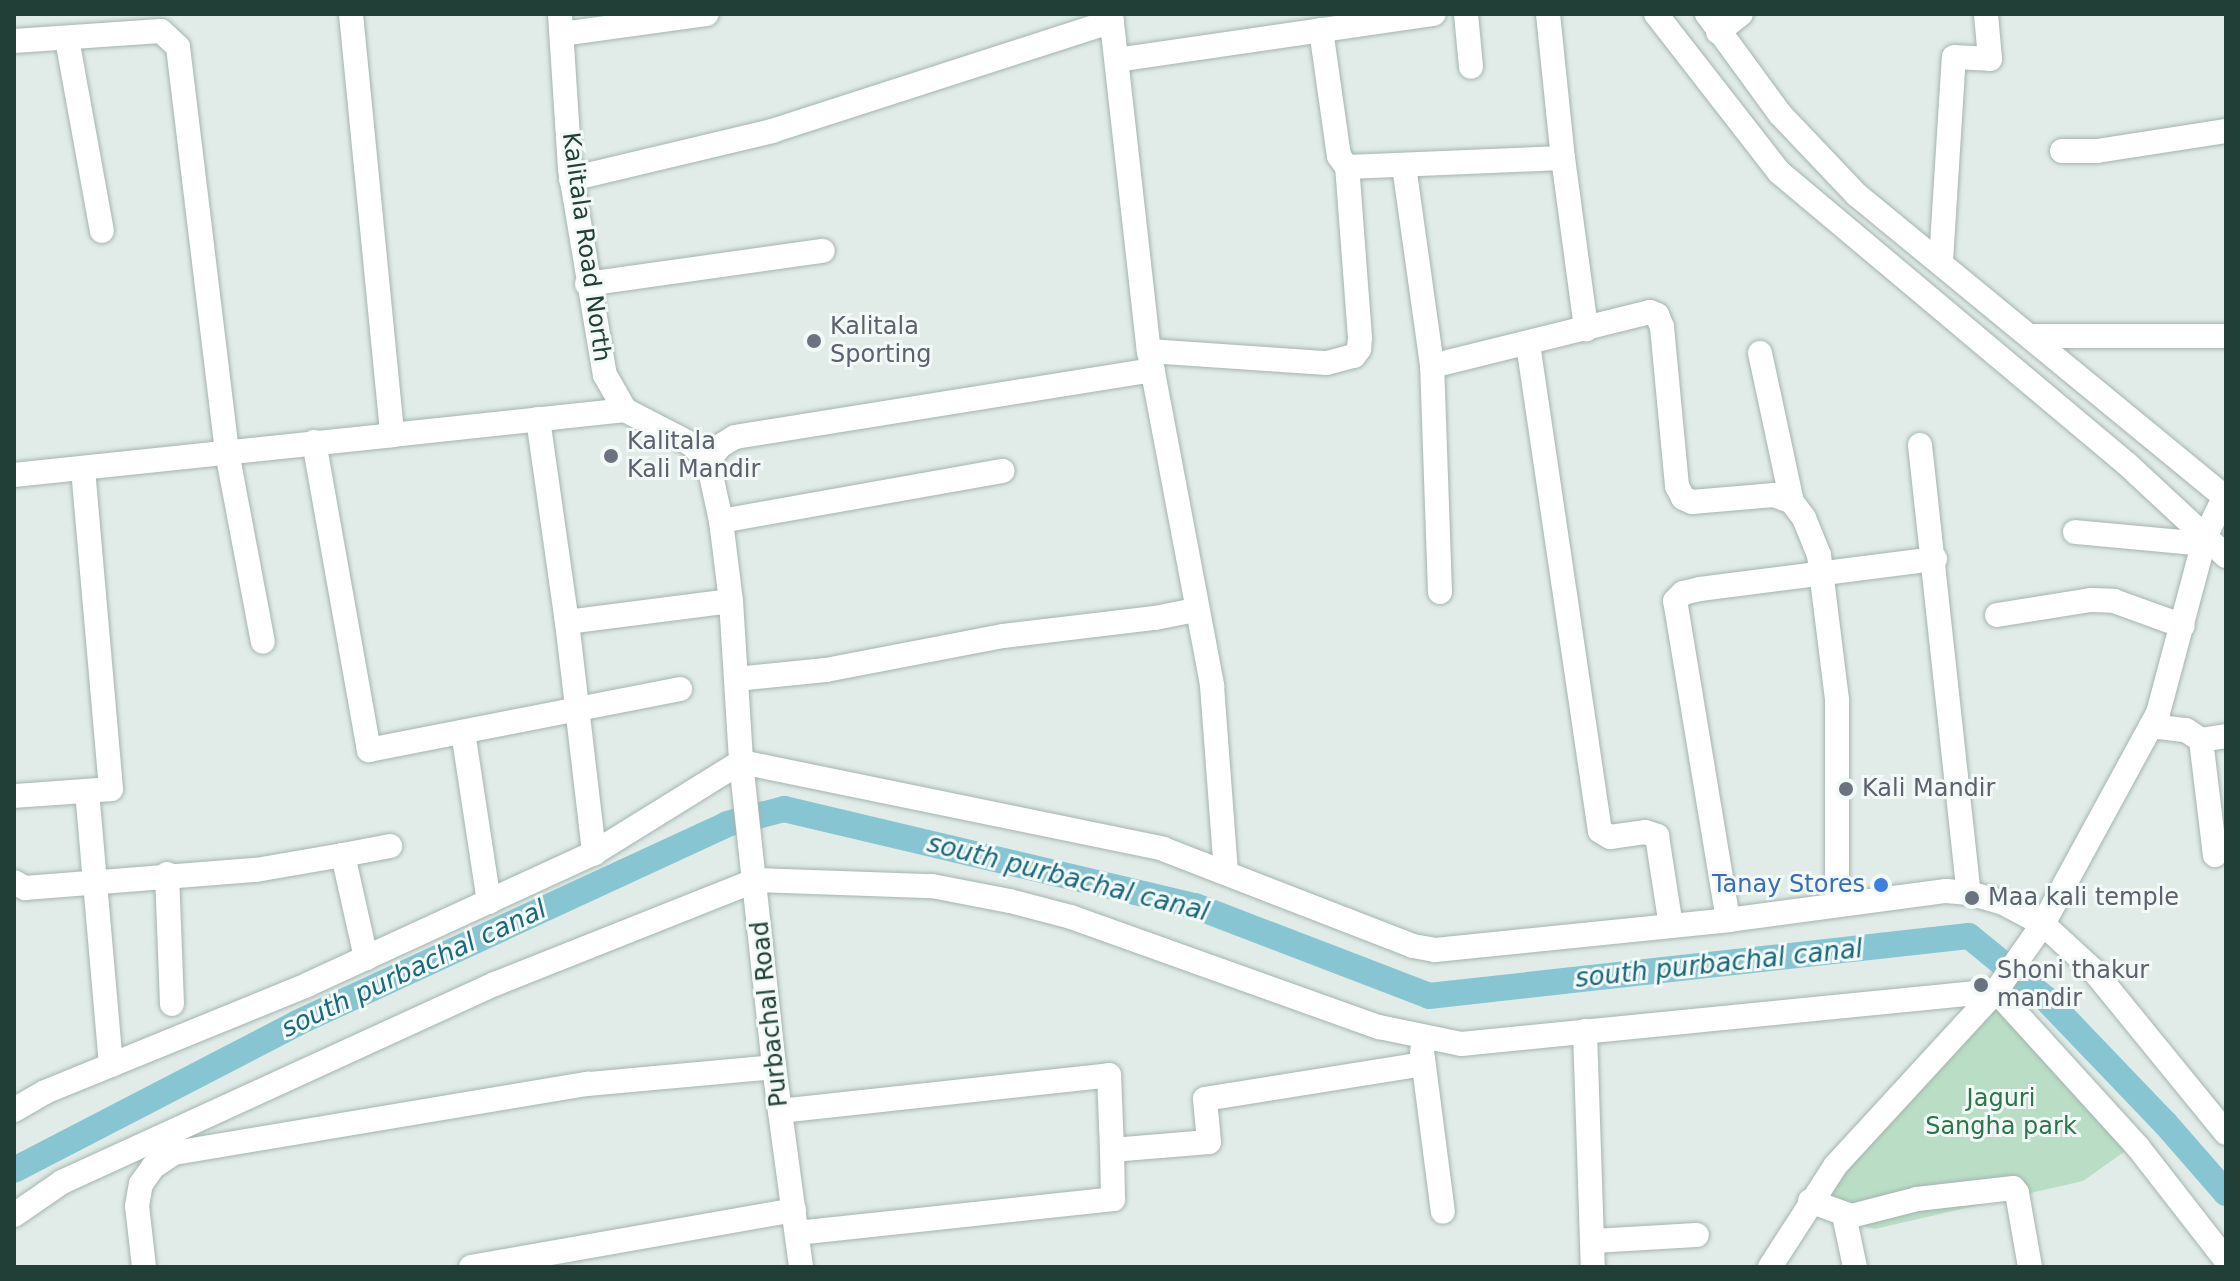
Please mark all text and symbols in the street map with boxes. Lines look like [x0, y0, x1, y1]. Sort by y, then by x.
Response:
street label: Kalitala Road North [556, 130, 616, 364]
place label: Kalitala Sporting [830, 313, 932, 369]
marker: Kalitala Sporting [805, 332, 823, 350]
place label: Kalitala Kali Mandir [627, 428, 760, 484]
marker: Kalitala Kali Mandir [602, 447, 620, 465]
place label: Kali Mandir [1862, 775, 1995, 803]
marker: Kali Mandir [1837, 780, 1855, 798]
water label: south purbachal canal [924, 828, 1212, 928]
place label: Tanay Stores [1712, 871, 1865, 899]
marker: Tanay Stores [1872, 876, 1890, 894]
place label: Maa kali temple [1988, 884, 2179, 912]
marker: Maa kali temple [1963, 889, 1981, 907]
water label: south purbachal canal [276, 894, 552, 1044]
street label: Purbachal Road [746, 920, 794, 1108]
water label: south purbachal canal [1574, 933, 1864, 995]
place label: Shoni thakur mandir [1997, 957, 2149, 1013]
marker: Shoni thakur mandir [1972, 976, 1990, 994]
park label: Jaguri Sangha park [1925, 1085, 2077, 1141]

